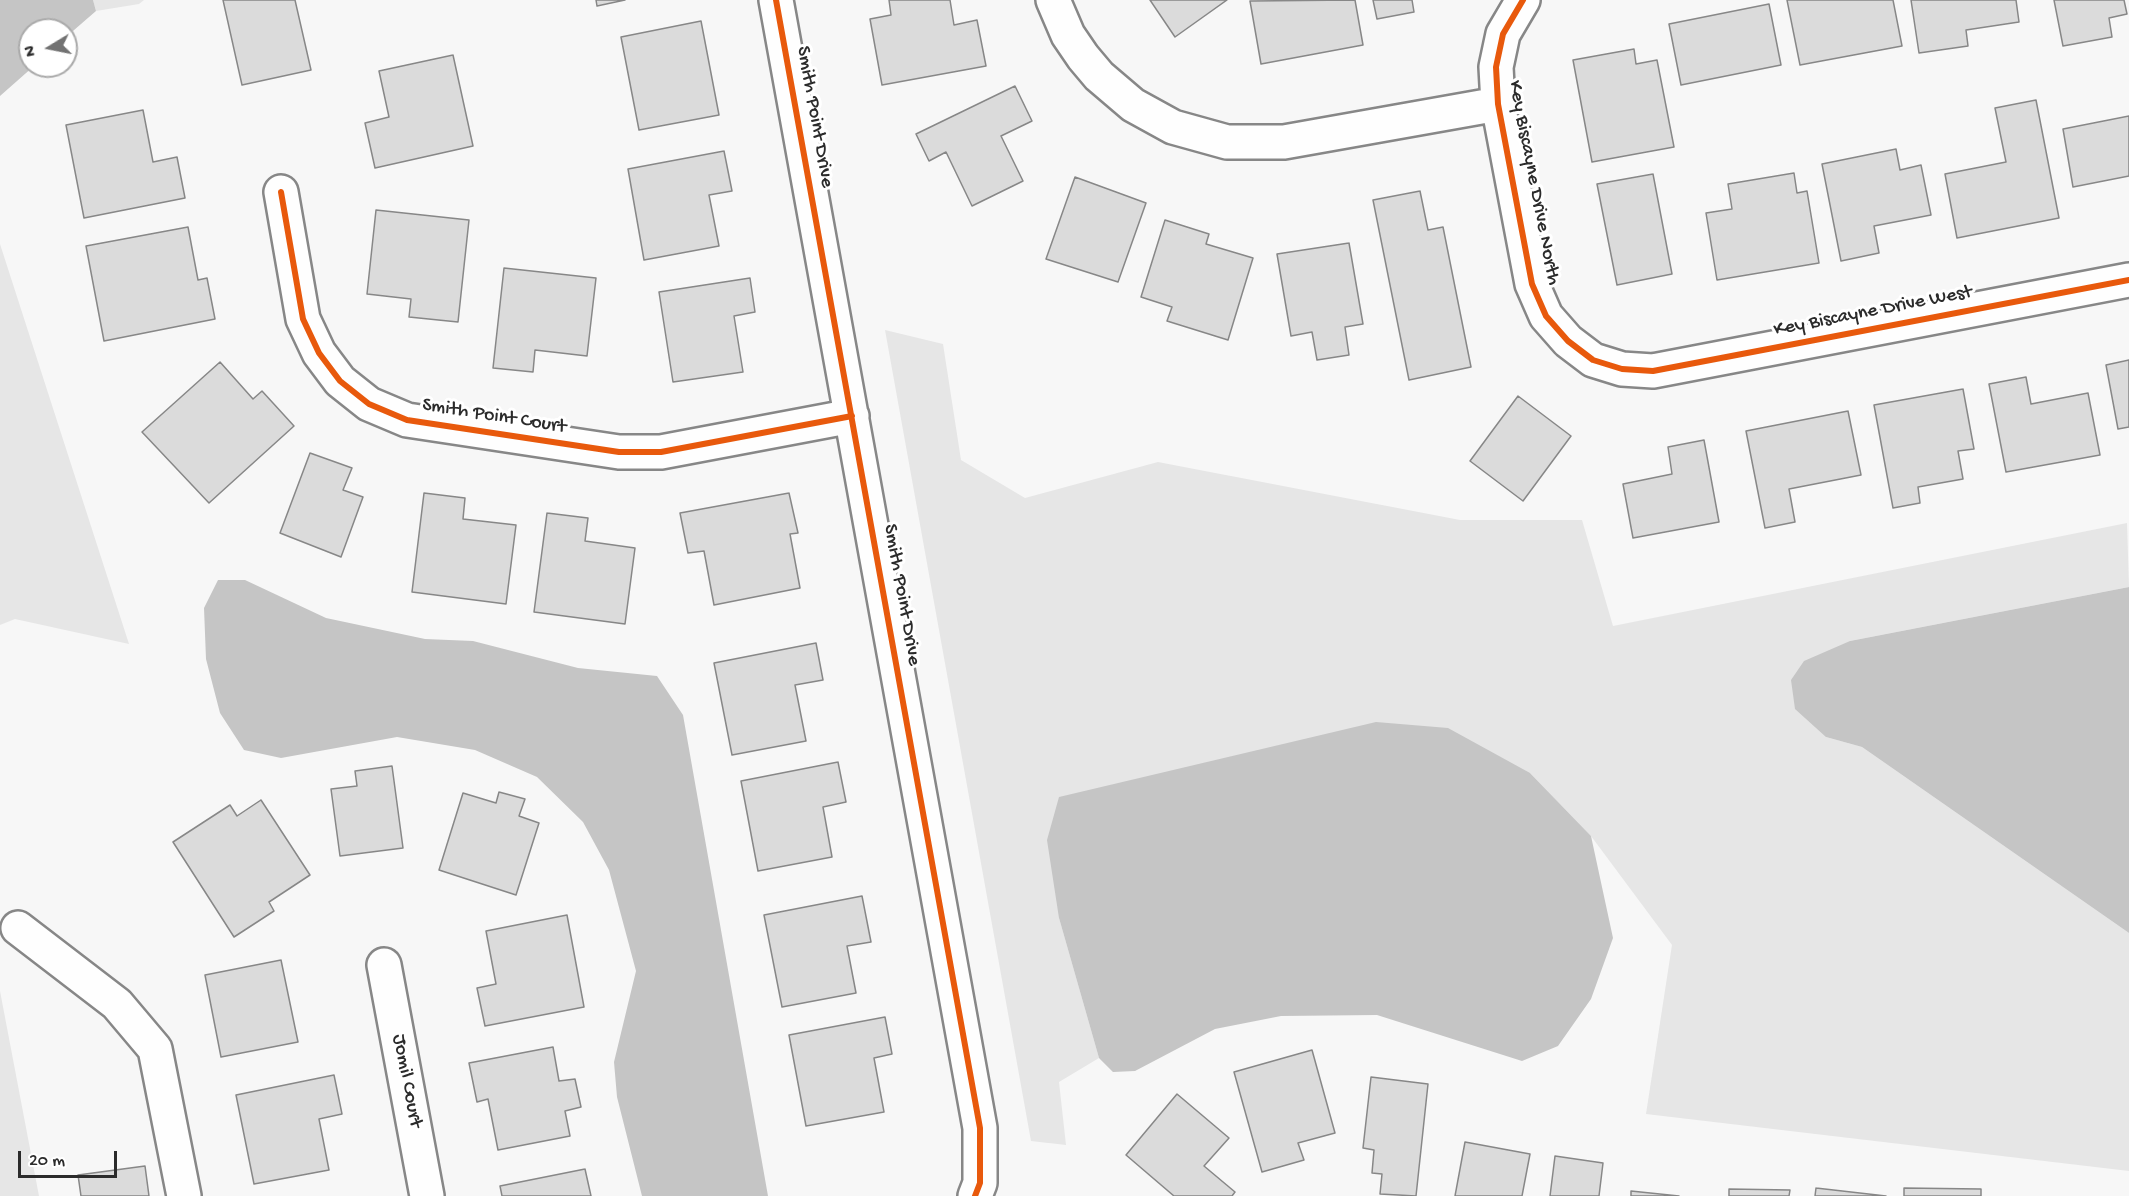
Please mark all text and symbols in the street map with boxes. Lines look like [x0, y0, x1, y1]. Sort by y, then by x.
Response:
north arrow [18, 18, 78, 78]
text: N [21, 44, 42, 58]
street label: Smith Point Drive [790, 44, 838, 190]
street label: Key Biscayne Drive North [1501, 79, 1565, 287]
street label: Key Biscayne Drive West [1772, 281, 1974, 343]
street label: Smith Point Court [420, 394, 568, 440]
street label: Smith Point Drive [877, 522, 925, 668]
street label: Jomil Court [385, 1032, 427, 1130]
scale bar [21, 1139, 120, 1177]
text: 20 m [29, 1151, 65, 1172]

